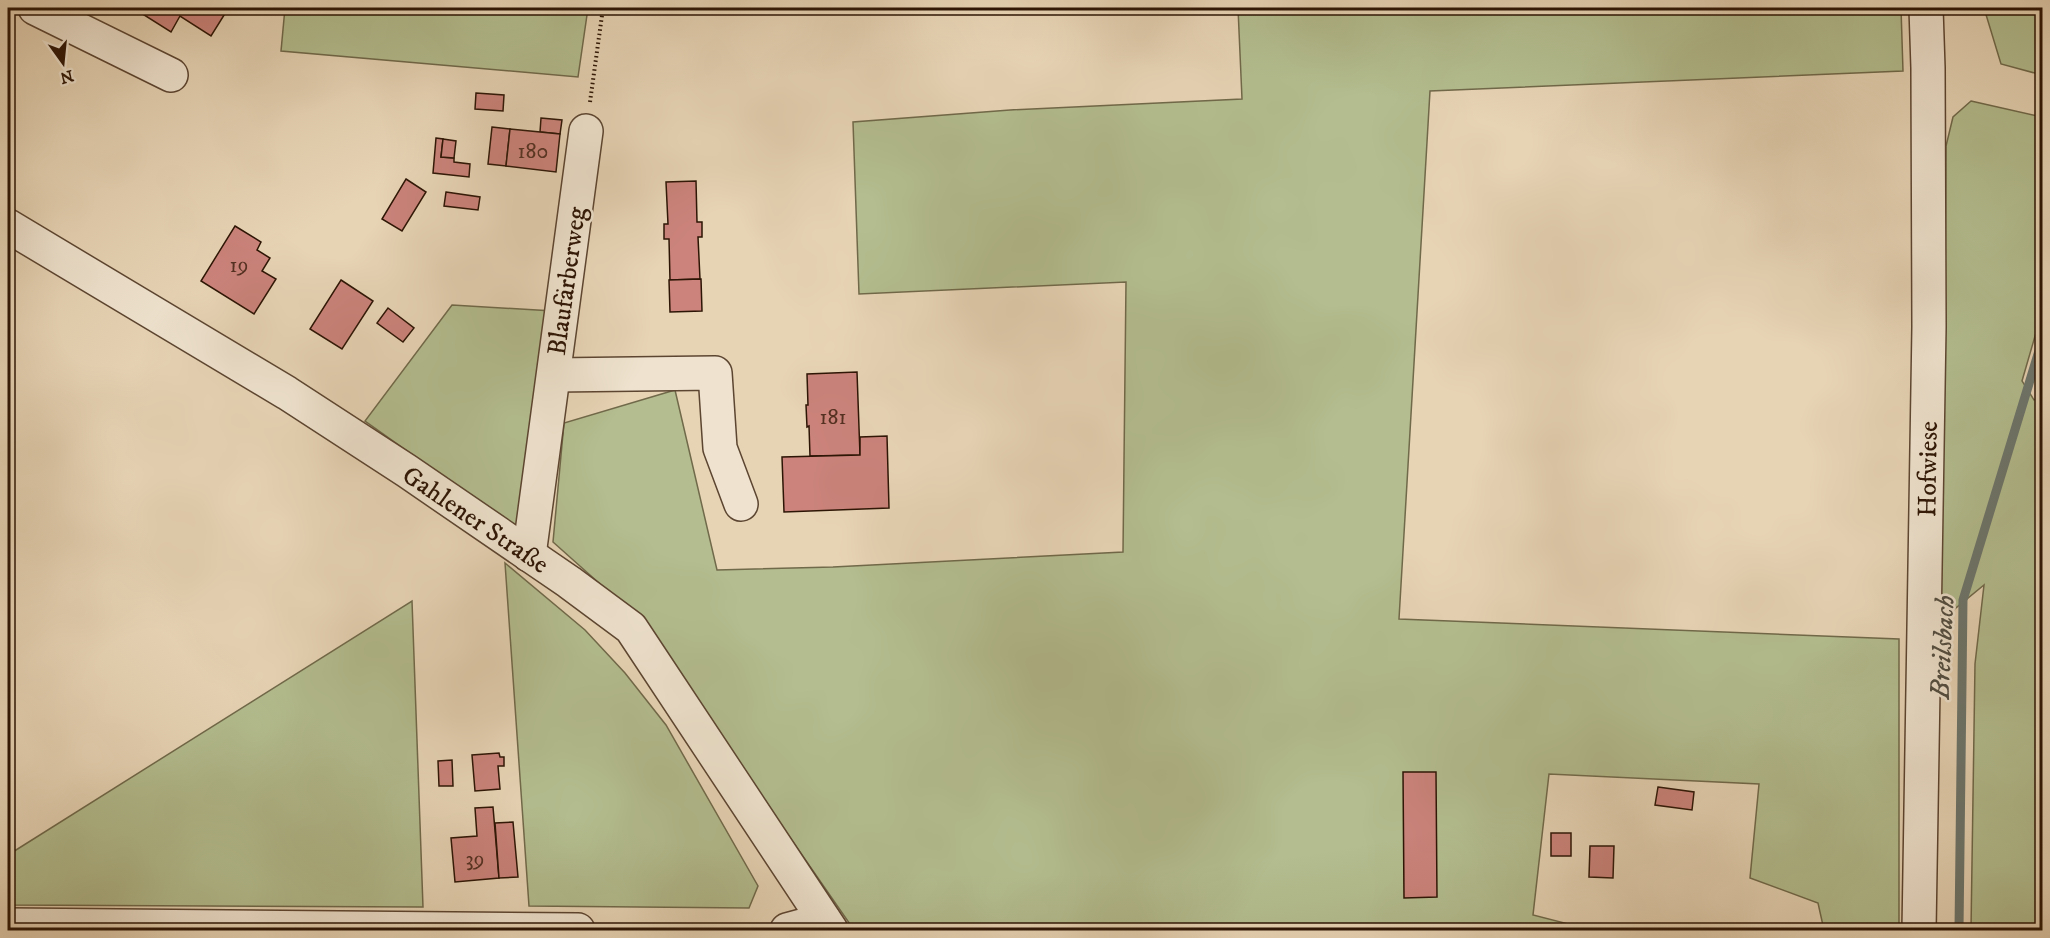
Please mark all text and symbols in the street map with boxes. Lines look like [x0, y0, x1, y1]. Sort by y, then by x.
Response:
north arrow [33, 33, 93, 93]
text: N [58, 65, 76, 88]
house number: 180 [518, 138, 548, 165]
street label: Blaufärberweg [541, 204, 594, 358]
house number: 19 [230, 252, 249, 279]
house number: 181 [819, 404, 847, 431]
street label: Hofwiese [1911, 421, 1946, 517]
street label: Gahlener Straße [395, 459, 555, 581]
water label: Breilsbach [1923, 594, 1963, 701]
house number: 39 [465, 846, 485, 873]

